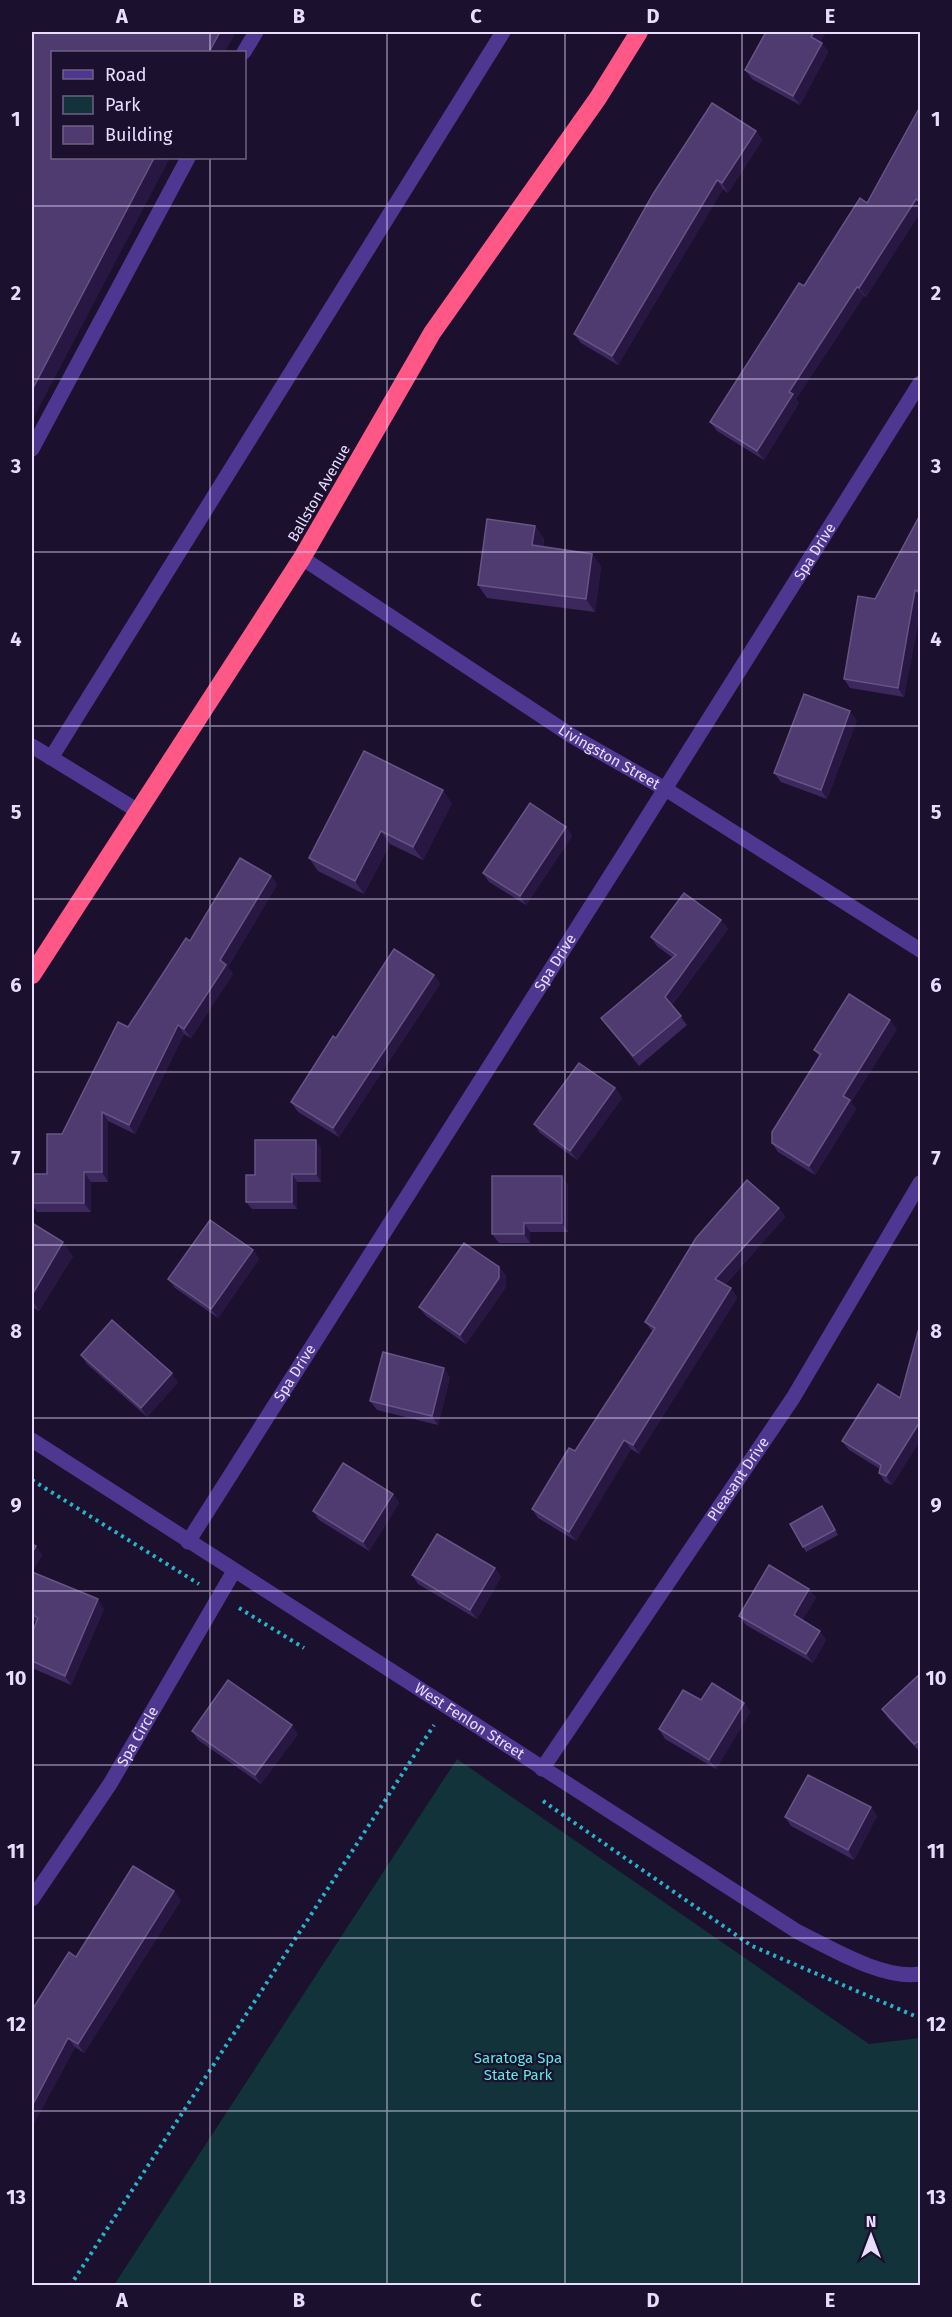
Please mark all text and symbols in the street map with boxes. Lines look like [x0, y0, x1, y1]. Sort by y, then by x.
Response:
text: A [115, 4, 129, 28]
text: B [293, 4, 305, 28]
text: C [470, 4, 482, 28]
text: D [646, 4, 660, 28]
text: E [825, 4, 835, 28]
legend [51, 51, 246, 159]
text: Road [105, 64, 147, 86]
text: Park [105, 94, 141, 116]
text: 1 [11, 107, 21, 131]
text: 1 [931, 107, 941, 131]
text: Building [105, 124, 173, 146]
text: 2 [11, 281, 21, 305]
text: 2 [931, 281, 941, 305]
street label: Ballston Avenue [284, 441, 354, 545]
text: 3 [10, 454, 21, 478]
text: 3 [930, 454, 941, 478]
street label: Spa Drive [790, 520, 839, 584]
text: 4 [10, 627, 22, 651]
text: 4 [930, 627, 942, 651]
street label: Livingston Street [555, 720, 664, 793]
text: 5 [11, 800, 22, 824]
text: 5 [931, 800, 942, 824]
street label: Spa Drive [530, 931, 580, 995]
text: 6 [10, 973, 22, 997]
text: 6 [930, 973, 942, 997]
text: 7 [11, 1146, 21, 1170]
text: 7 [931, 1146, 941, 1170]
text: 8 [10, 1319, 22, 1343]
text: 8 [930, 1319, 942, 1343]
street label: Spa Drive [270, 1341, 320, 1405]
street label: Pleasant Drive [703, 1434, 773, 1524]
text: 9 [10, 1493, 22, 1517]
text: 9 [930, 1493, 942, 1517]
text: 10 [6, 1666, 26, 1690]
text: 10 [926, 1666, 946, 1690]
street label: West Fenlon Street [411, 1679, 528, 1763]
street label: Spa Circle [113, 1703, 162, 1770]
text: 11 [7, 1839, 25, 1863]
text: 11 [927, 1839, 945, 1863]
text: 12 [6, 2012, 26, 2036]
text: 12 [926, 2012, 946, 2036]
park label: Saratoga Spa State Park [474, 2049, 562, 2084]
text: 13 [6, 2185, 26, 2209]
text: 13 [926, 2185, 946, 2209]
north arrow [841, 2206, 901, 2266]
text: N [866, 2212, 876, 2231]
text: A [115, 2288, 129, 2312]
text: B [293, 2288, 305, 2312]
text: C [470, 2288, 482, 2312]
text: D [646, 2288, 660, 2312]
text: E [825, 2288, 835, 2312]

